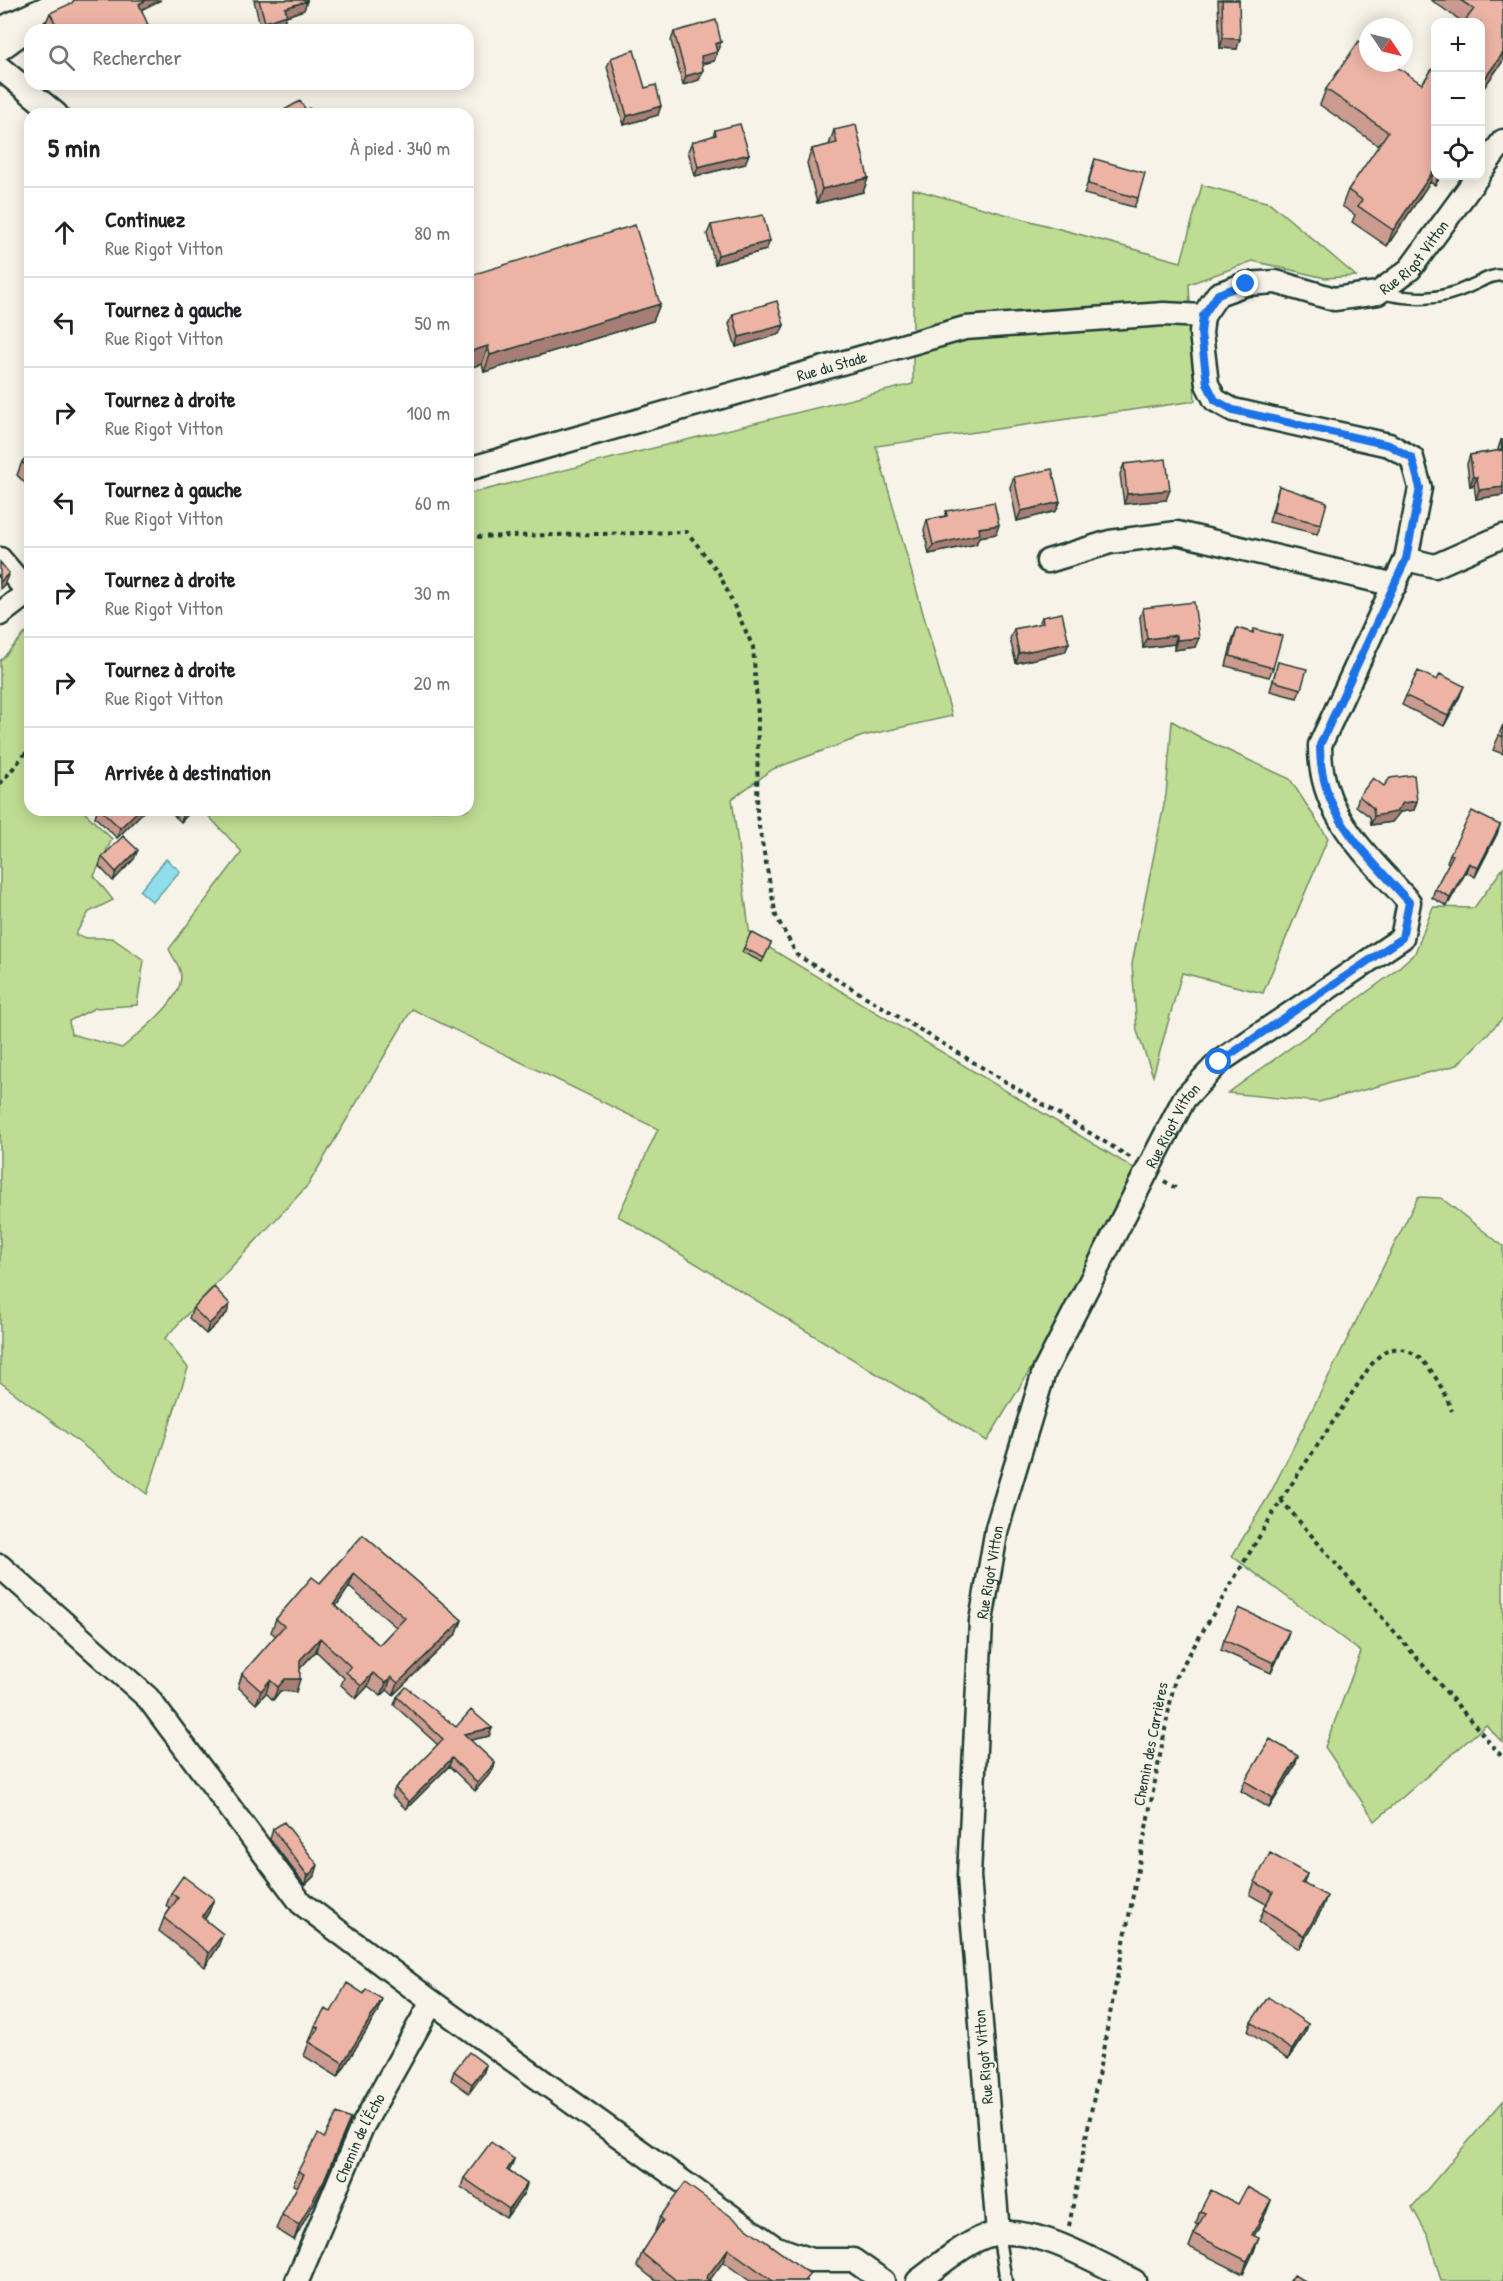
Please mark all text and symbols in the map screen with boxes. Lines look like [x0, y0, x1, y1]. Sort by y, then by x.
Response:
north arrow [1359, 18, 1413, 72]
map controls [1431, 18, 1485, 180]
button: + [1431, 18, 1485, 72]
search box [24, 24, 474, 90]
icon: search [45, 41, 78, 74]
text: Rechercher [93, 42, 182, 72]
button: − [1431, 72, 1485, 126]
button: locate [1431, 126, 1485, 180]
text: 5 min [48, 130, 100, 165]
text: À pied · 340 m [350, 134, 450, 161]
text: Continuez [105, 204, 185, 234]
street label: Rue Rigot Vitton [1374, 215, 1453, 300]
icon: ahead [48, 216, 81, 249]
text: 80 m [414, 219, 450, 246]
text: Rue Rigot Vitton [105, 234, 223, 261]
route end [1232, 270, 1258, 296]
text: Tournez à gauche [105, 294, 242, 324]
icon: left [48, 306, 81, 339]
text: 50 m [414, 309, 450, 336]
text: Rue Rigot Vitton [105, 324, 223, 351]
street label: Rue du Stade [794, 345, 870, 386]
text: Tournez à droite [105, 384, 235, 414]
icon: right [48, 396, 81, 429]
text: 100 m [407, 399, 450, 426]
text: Rue Rigot Vitton [105, 414, 223, 441]
text: Tournez à gauche [105, 474, 242, 504]
icon: left [48, 486, 81, 519]
text: 60 m [415, 489, 450, 516]
text: Rue Rigot Vitton [105, 504, 223, 531]
text: Tournez à droite [105, 564, 235, 594]
icon: right [48, 576, 81, 609]
text: 30 m [414, 579, 450, 606]
text: Rue Rigot Vitton [105, 594, 223, 621]
text: Tournez à droite [105, 654, 235, 684]
icon: right [48, 666, 81, 699]
text: 20 m [413, 669, 450, 696]
text: Rue Rigot Vitton [105, 684, 223, 711]
icon: arrive [48, 756, 81, 789]
text: Arrivée à destination [105, 757, 271, 787]
route start [1205, 1048, 1231, 1074]
street label: Rue Rigot Vitton [1140, 1078, 1205, 1172]
street label: Rue Rigot Vitton [971, 1524, 1008, 1621]
street label: Chemin des Carrières [1127, 1680, 1173, 1808]
street label: Rue Rigot Vitton [968, 2009, 998, 2105]
street label: Chemin de l'Écho [329, 2089, 390, 2186]

